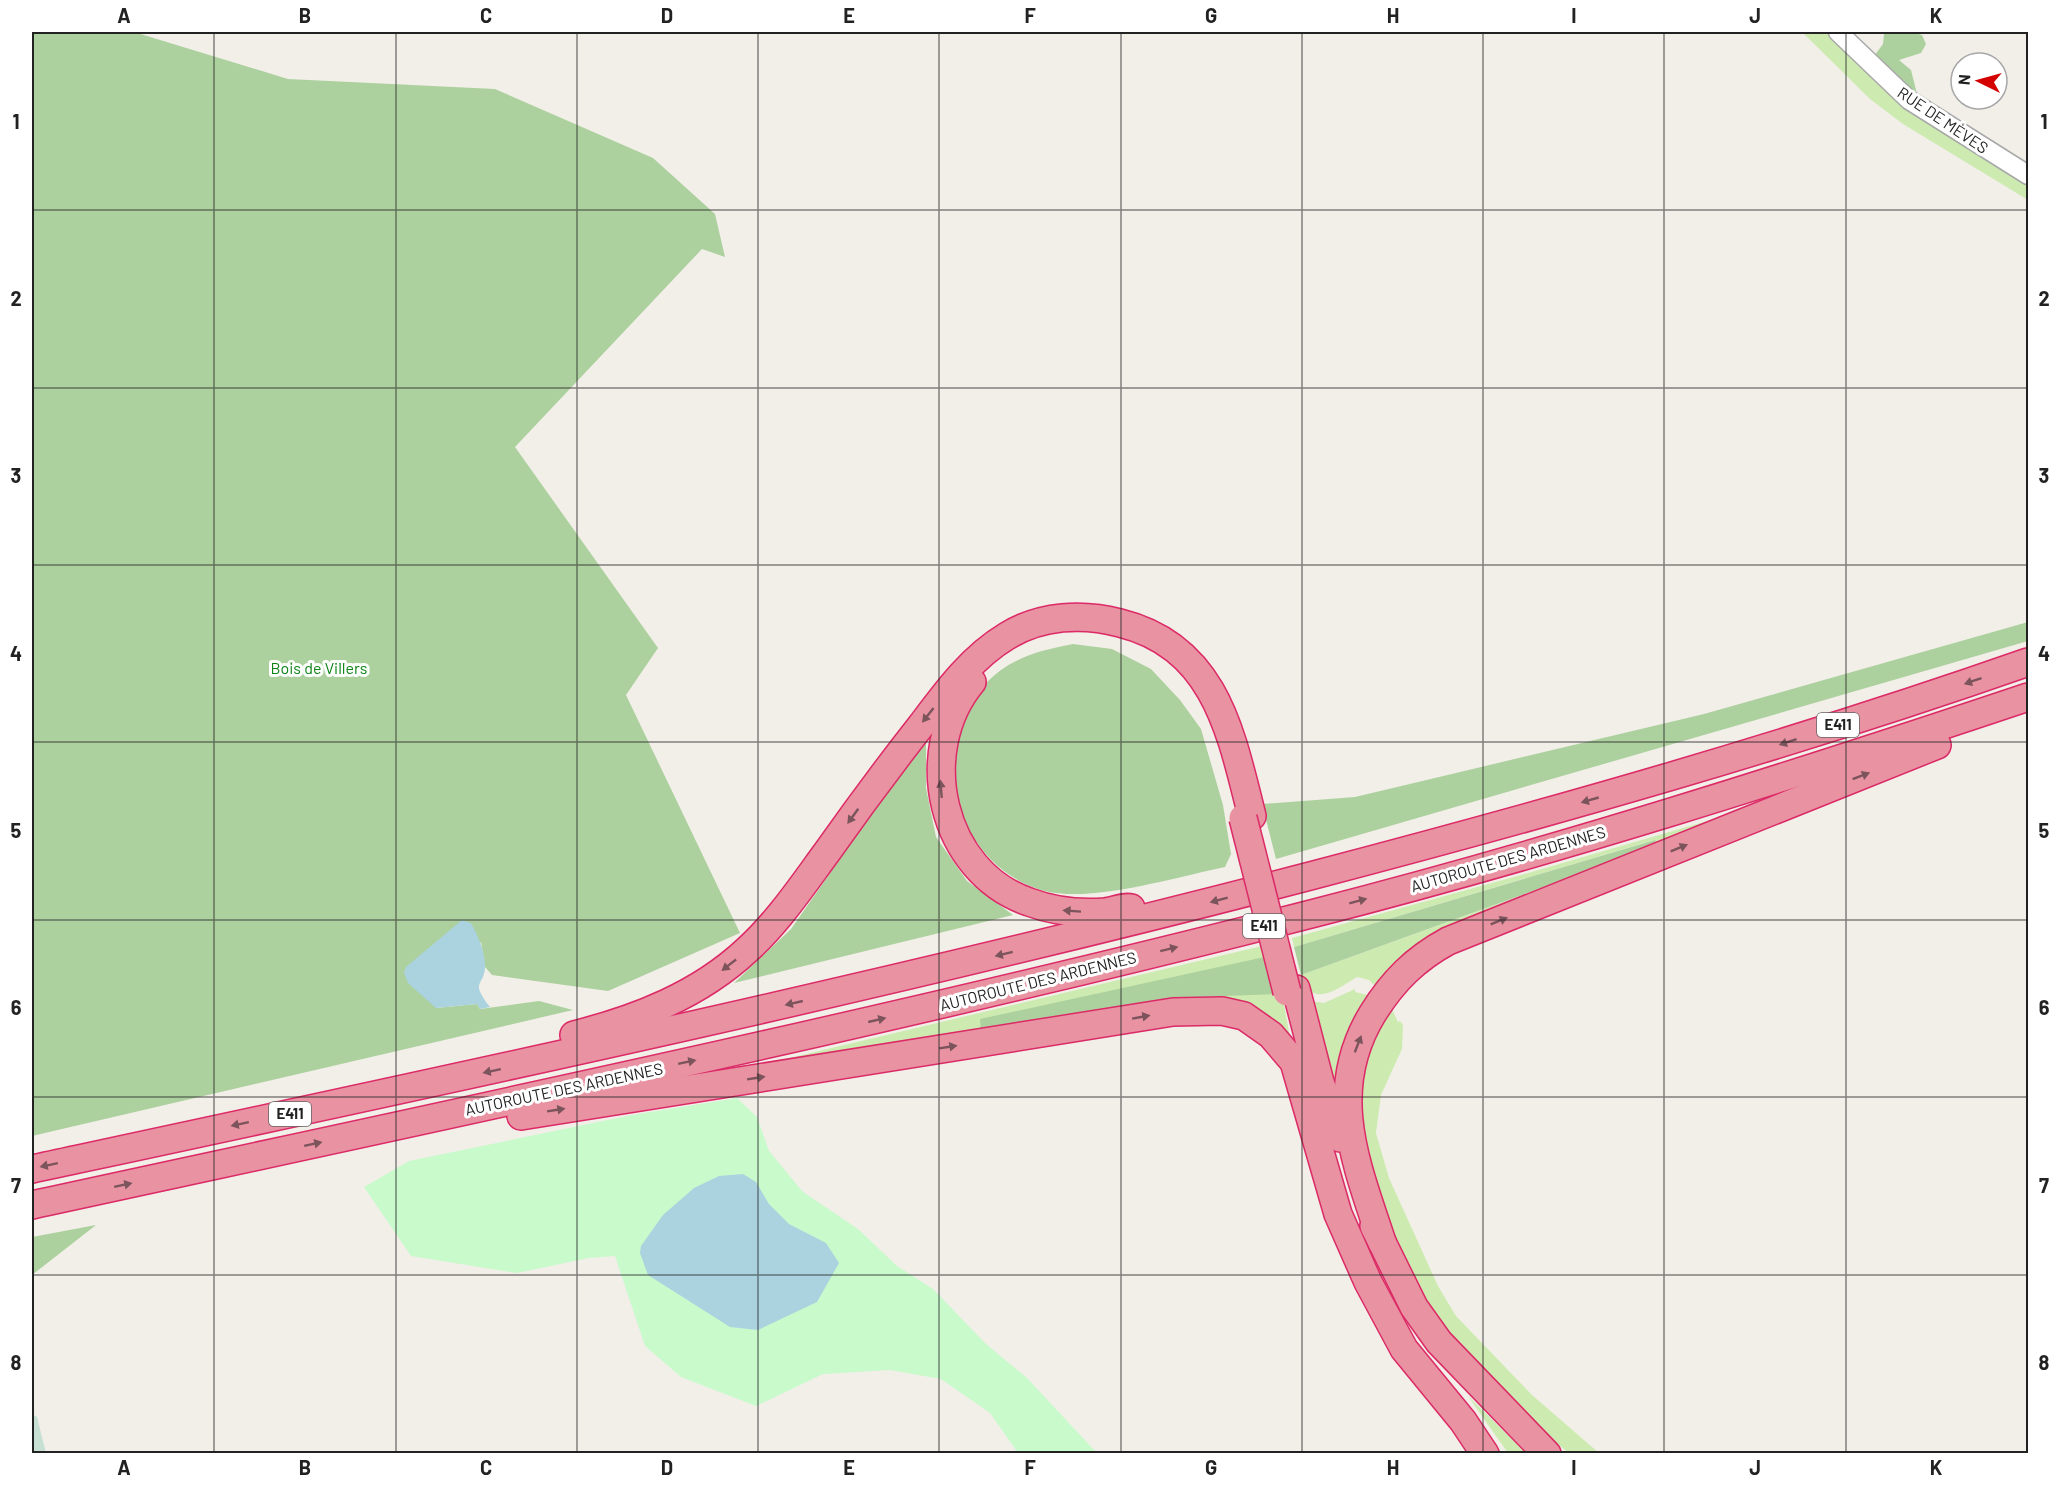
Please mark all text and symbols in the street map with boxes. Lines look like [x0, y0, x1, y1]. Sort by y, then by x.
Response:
text: A [117, 3, 131, 27]
text: B [299, 3, 311, 27]
text: C [480, 3, 492, 27]
text: D [661, 3, 673, 27]
text: E [843, 3, 855, 27]
text: F [1024, 3, 1036, 27]
text: G [1205, 3, 1217, 27]
text: H [1387, 3, 1399, 27]
text: I [1571, 3, 1577, 27]
text: J [1749, 3, 1761, 27]
text: K [1930, 3, 1943, 27]
north arrow [1949, 51, 2009, 111]
text: N [1954, 74, 1973, 86]
street label: RUE DE MÈVES [1894, 82, 1992, 157]
text: 1 [12, 109, 20, 133]
text: 1 [2040, 109, 2048, 133]
text: 2 [10, 286, 22, 310]
text: 2 [2038, 286, 2050, 310]
text: 3 [11, 463, 21, 487]
text: 3 [2039, 463, 2049, 487]
text: 4 [10, 641, 22, 665]
text: 4 [2038, 641, 2050, 665]
park label: Bois de Villers [270, 658, 368, 677]
one-way arrow [1964, 677, 1982, 687]
one-way arrow [922, 707, 935, 723]
road number: E411 [1817, 713, 1859, 737]
one-way arrow [1779, 737, 1797, 747]
one-way arrow [1852, 770, 1870, 780]
one-way arrow [936, 779, 946, 798]
one-way arrow [1581, 796, 1599, 805]
one-way arrow [847, 807, 859, 823]
text: 5 [11, 818, 22, 842]
text: 5 [2039, 818, 2050, 842]
street label: AUTOROUTE DES ARDENNES [1408, 822, 1607, 895]
one-way arrow [1671, 843, 1689, 853]
one-way arrow [1210, 896, 1228, 905]
one-way arrow [1349, 896, 1367, 906]
one-way arrow [1062, 907, 1081, 916]
road number: E411 [1243, 914, 1285, 938]
one-way arrow [1490, 915, 1508, 925]
one-way arrow [1160, 943, 1178, 953]
street label: AUTOROUTE DES ARDENNES [938, 947, 1138, 1014]
one-way arrow [995, 949, 1013, 959]
one-way arrow [721, 959, 737, 971]
text: 6 [11, 995, 22, 1019]
text: 6 [2039, 995, 2050, 1019]
one-way arrow [784, 999, 803, 1009]
one-way arrow [1132, 1013, 1151, 1022]
one-way arrow [868, 1014, 886, 1024]
one-way arrow [1353, 1035, 1363, 1053]
one-way arrow [939, 1042, 958, 1051]
one-way arrow [678, 1057, 696, 1067]
street label: AUTOROUTE DES ARDENNES [463, 1058, 665, 1119]
one-way arrow [483, 1066, 501, 1076]
one-way arrow [747, 1073, 766, 1082]
road number: E411 [269, 1102, 311, 1126]
one-way arrow [547, 1105, 566, 1114]
one-way arrow [230, 1120, 249, 1130]
one-way arrow [304, 1138, 323, 1148]
one-way arrow [39, 1161, 58, 1170]
text: 7 [11, 1173, 21, 1197]
text: 7 [2039, 1173, 2049, 1197]
one-way arrow [114, 1180, 133, 1189]
text: 8 [11, 1350, 22, 1374]
text: 8 [2039, 1350, 2050, 1374]
text: A [117, 1455, 131, 1479]
text: B [299, 1455, 311, 1479]
text: C [480, 1455, 492, 1479]
text: D [661, 1455, 673, 1479]
text: E [843, 1455, 855, 1479]
text: F [1024, 1455, 1036, 1479]
text: G [1205, 1455, 1217, 1479]
text: H [1387, 1455, 1399, 1479]
text: I [1571, 1455, 1577, 1479]
text: J [1749, 1455, 1761, 1479]
text: K [1930, 1455, 1943, 1479]

